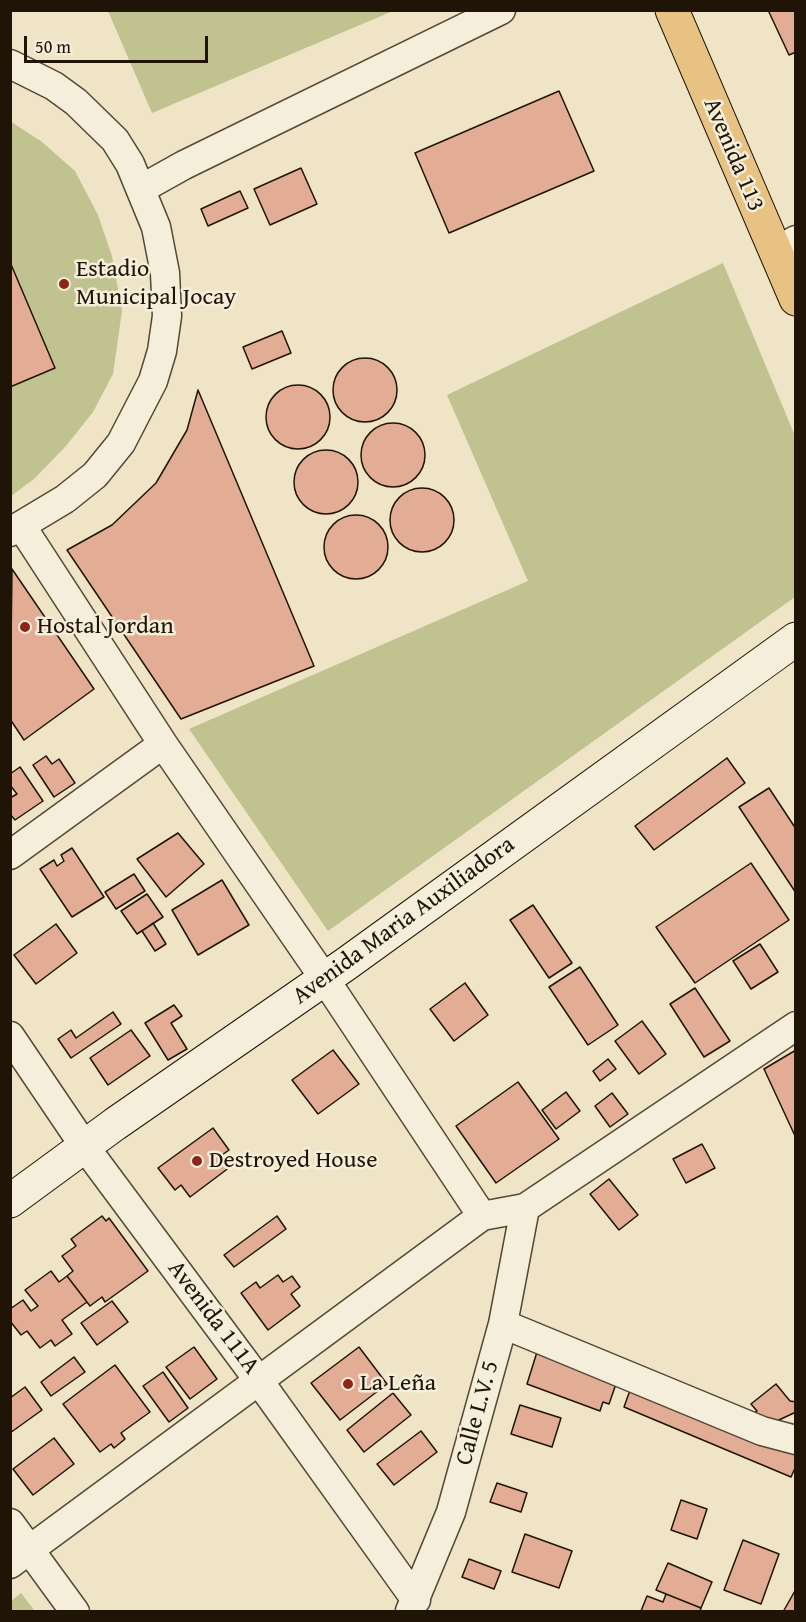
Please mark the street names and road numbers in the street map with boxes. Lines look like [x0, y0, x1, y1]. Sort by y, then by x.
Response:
street label: Avenida 113 [696, 94, 770, 216]
street label: Avenida Maria Auxiliadora [287, 831, 521, 1011]
street label: Avenida 111A [161, 1255, 265, 1381]
street label: Calle L.V. 5 [450, 1357, 506, 1469]

